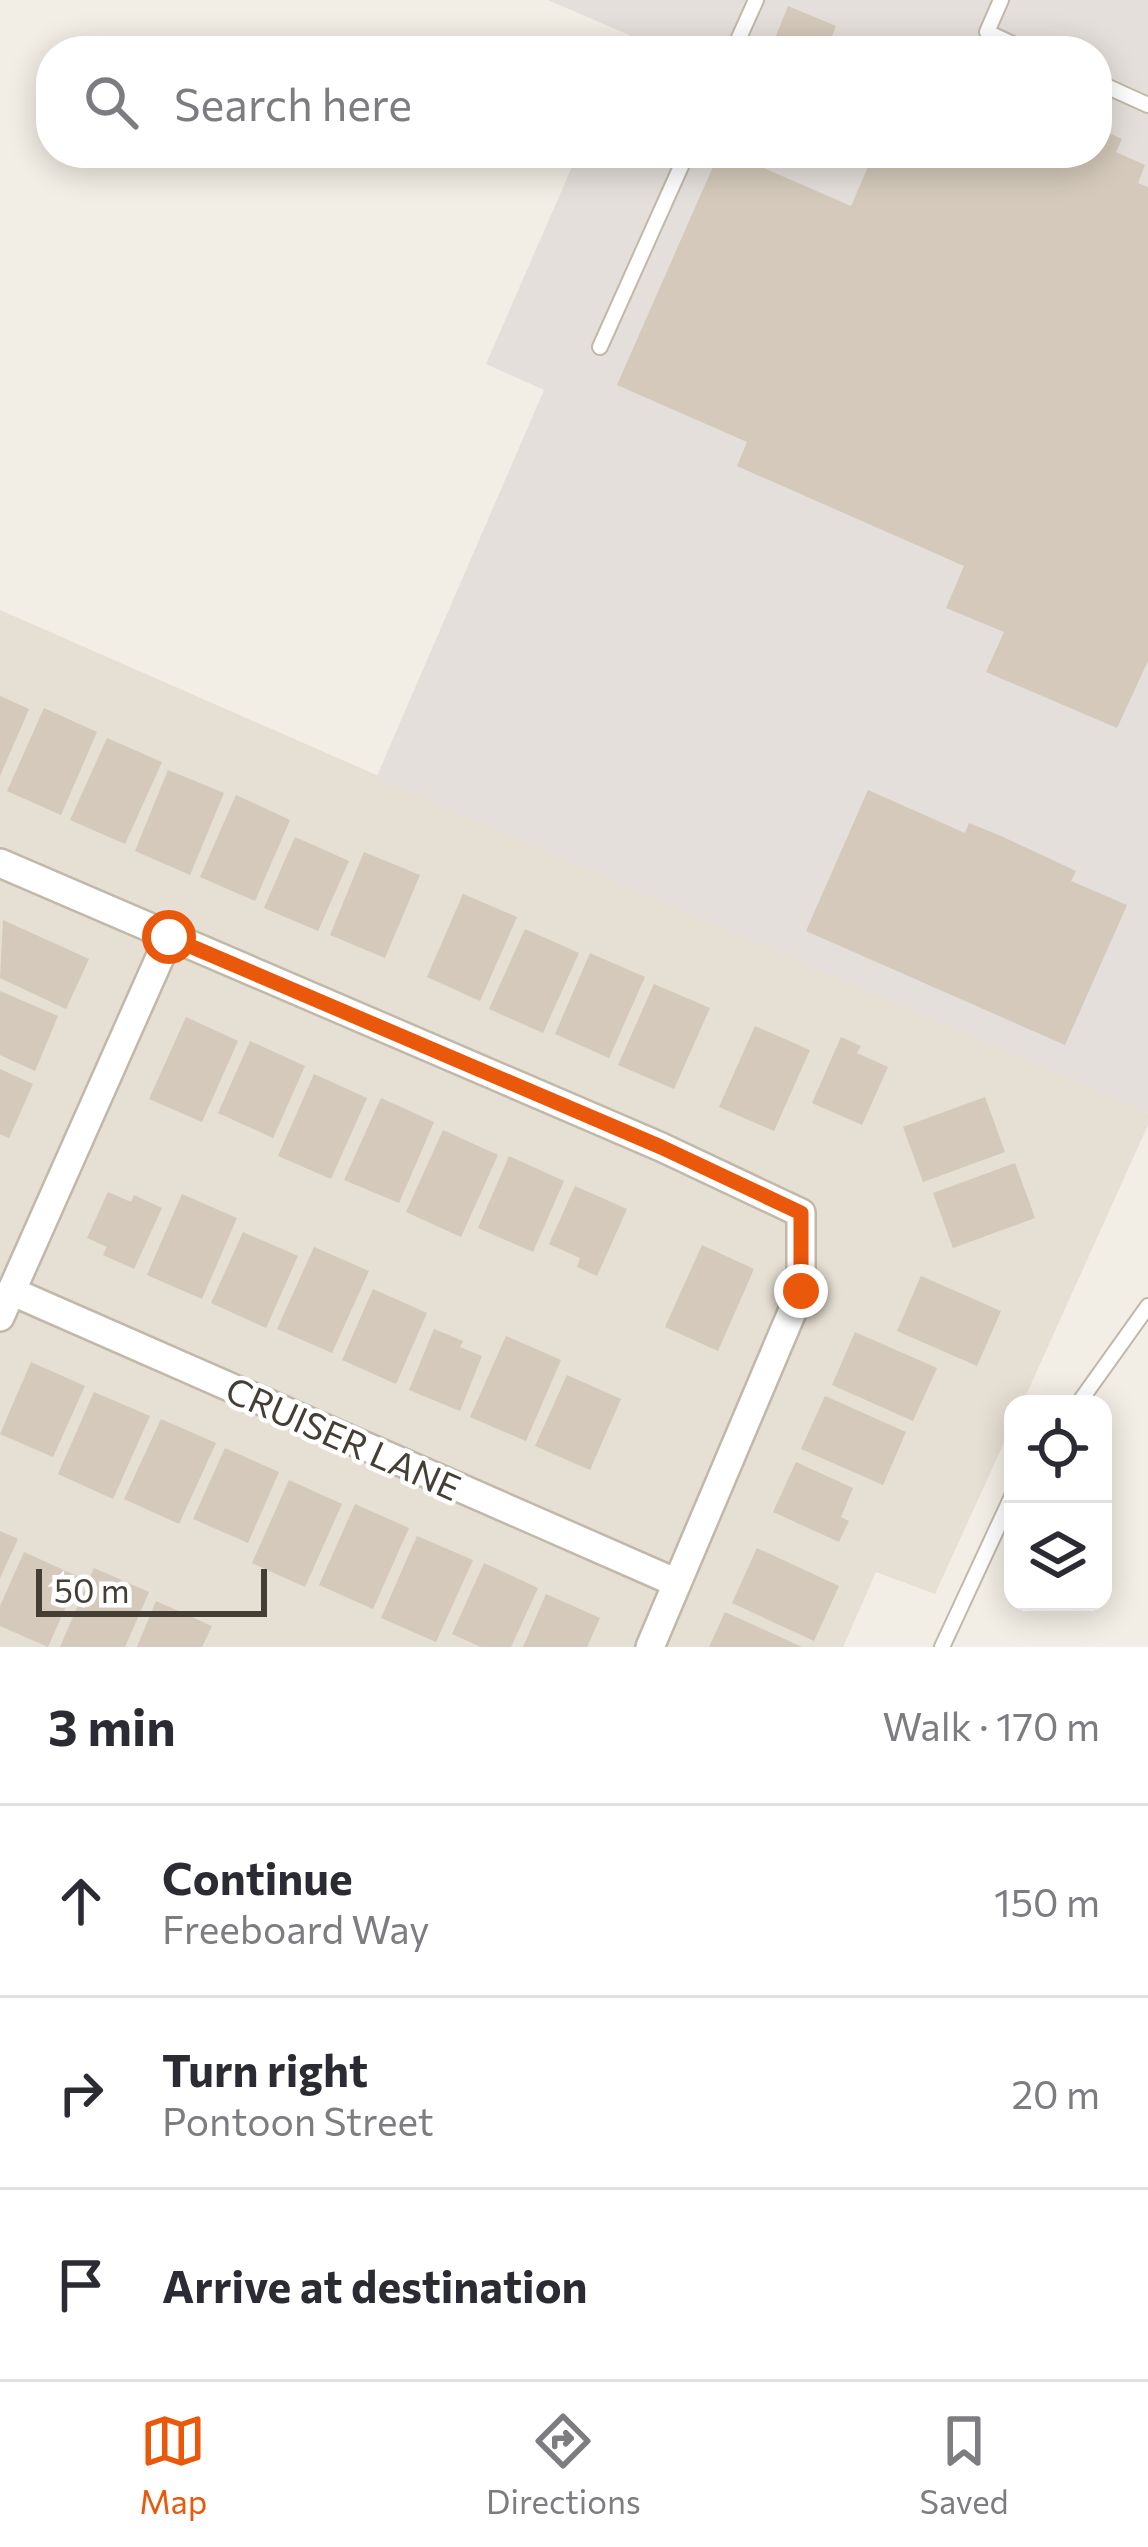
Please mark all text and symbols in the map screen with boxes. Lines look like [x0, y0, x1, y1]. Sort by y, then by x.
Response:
search box [36, 36, 1112, 168]
icon: search [78, 69, 144, 135]
text: Search here [174, 75, 412, 130]
route start [142, 910, 196, 964]
route end [774, 1264, 828, 1318]
street label: CRUISER LANE [220, 1366, 468, 1508]
map controls [1004, 1395, 1112, 1611]
button: locate [1004, 1395, 1112, 1503]
button: layers [1004, 1503, 1112, 1611]
scale bar [36, 1563, 267, 1616]
text: 50 m [54, 1569, 130, 1610]
text: 3 min [48, 1694, 176, 1757]
text: Walk · 170 m [883, 1701, 1100, 1749]
text: Continue [162, 1849, 353, 1904]
icon: ahead [48, 1868, 114, 1934]
text: 150 m [994, 1877, 1100, 1925]
text: Freeboard Way [162, 1904, 429, 1952]
text: Turn right [162, 2041, 368, 2096]
icon: right [48, 2060, 114, 2126]
text: 20 m [1012, 2069, 1100, 2117]
text: Pontoon Street [162, 2096, 434, 2144]
icon: arrive [48, 2252, 114, 2318]
text: Arrive at destination [162, 2257, 588, 2312]
tab: Map [139, 2408, 207, 2521]
tab: Directions [486, 2408, 641, 2521]
tab: Saved [920, 2408, 1009, 2521]

